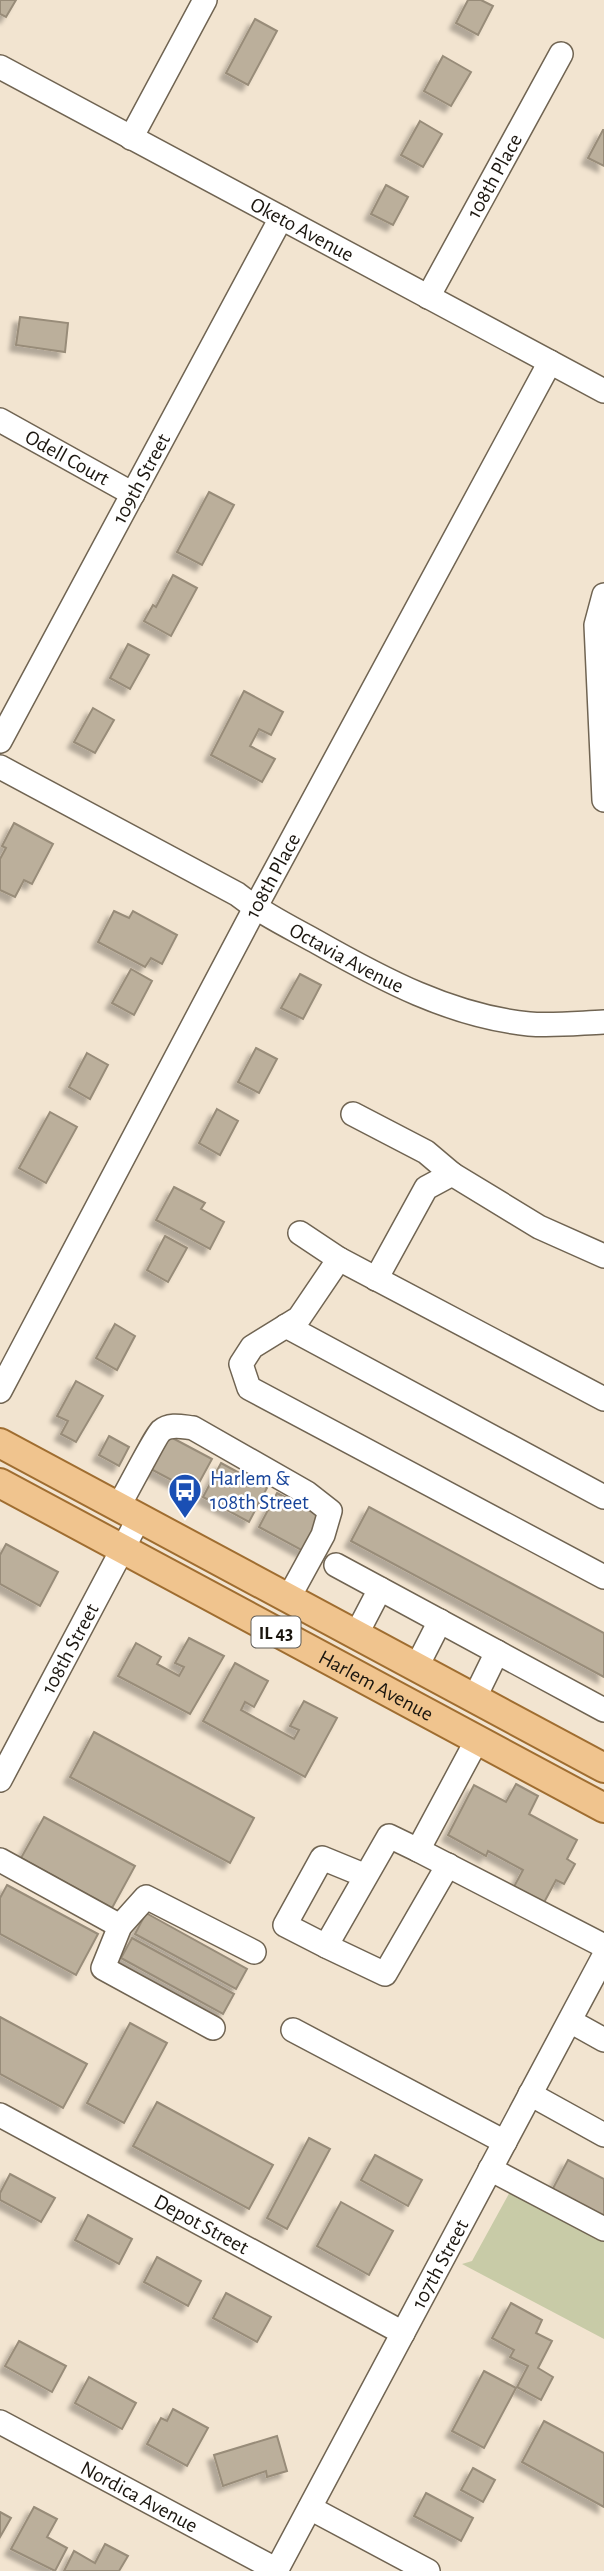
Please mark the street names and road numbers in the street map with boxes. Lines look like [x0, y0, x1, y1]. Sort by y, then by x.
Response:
street label: 108th Place [463, 130, 526, 222]
street label: Oketo Avenue [247, 193, 357, 266]
street label: Odell Court [21, 426, 113, 490]
street label: 109th Street [109, 430, 174, 527]
street label: 108th Place [242, 830, 304, 922]
street label: Octavia Avenue [286, 919, 407, 997]
street label: 108th Street [38, 1600, 103, 1697]
road number: IL 43 [252, 1616, 300, 1648]
street label: Harlem Avenue [315, 1647, 437, 1725]
street label: Depot Street [150, 2190, 252, 2258]
street label: 107th Street [408, 2216, 473, 2312]
street label: Nordica Avenue [77, 2457, 201, 2537]

